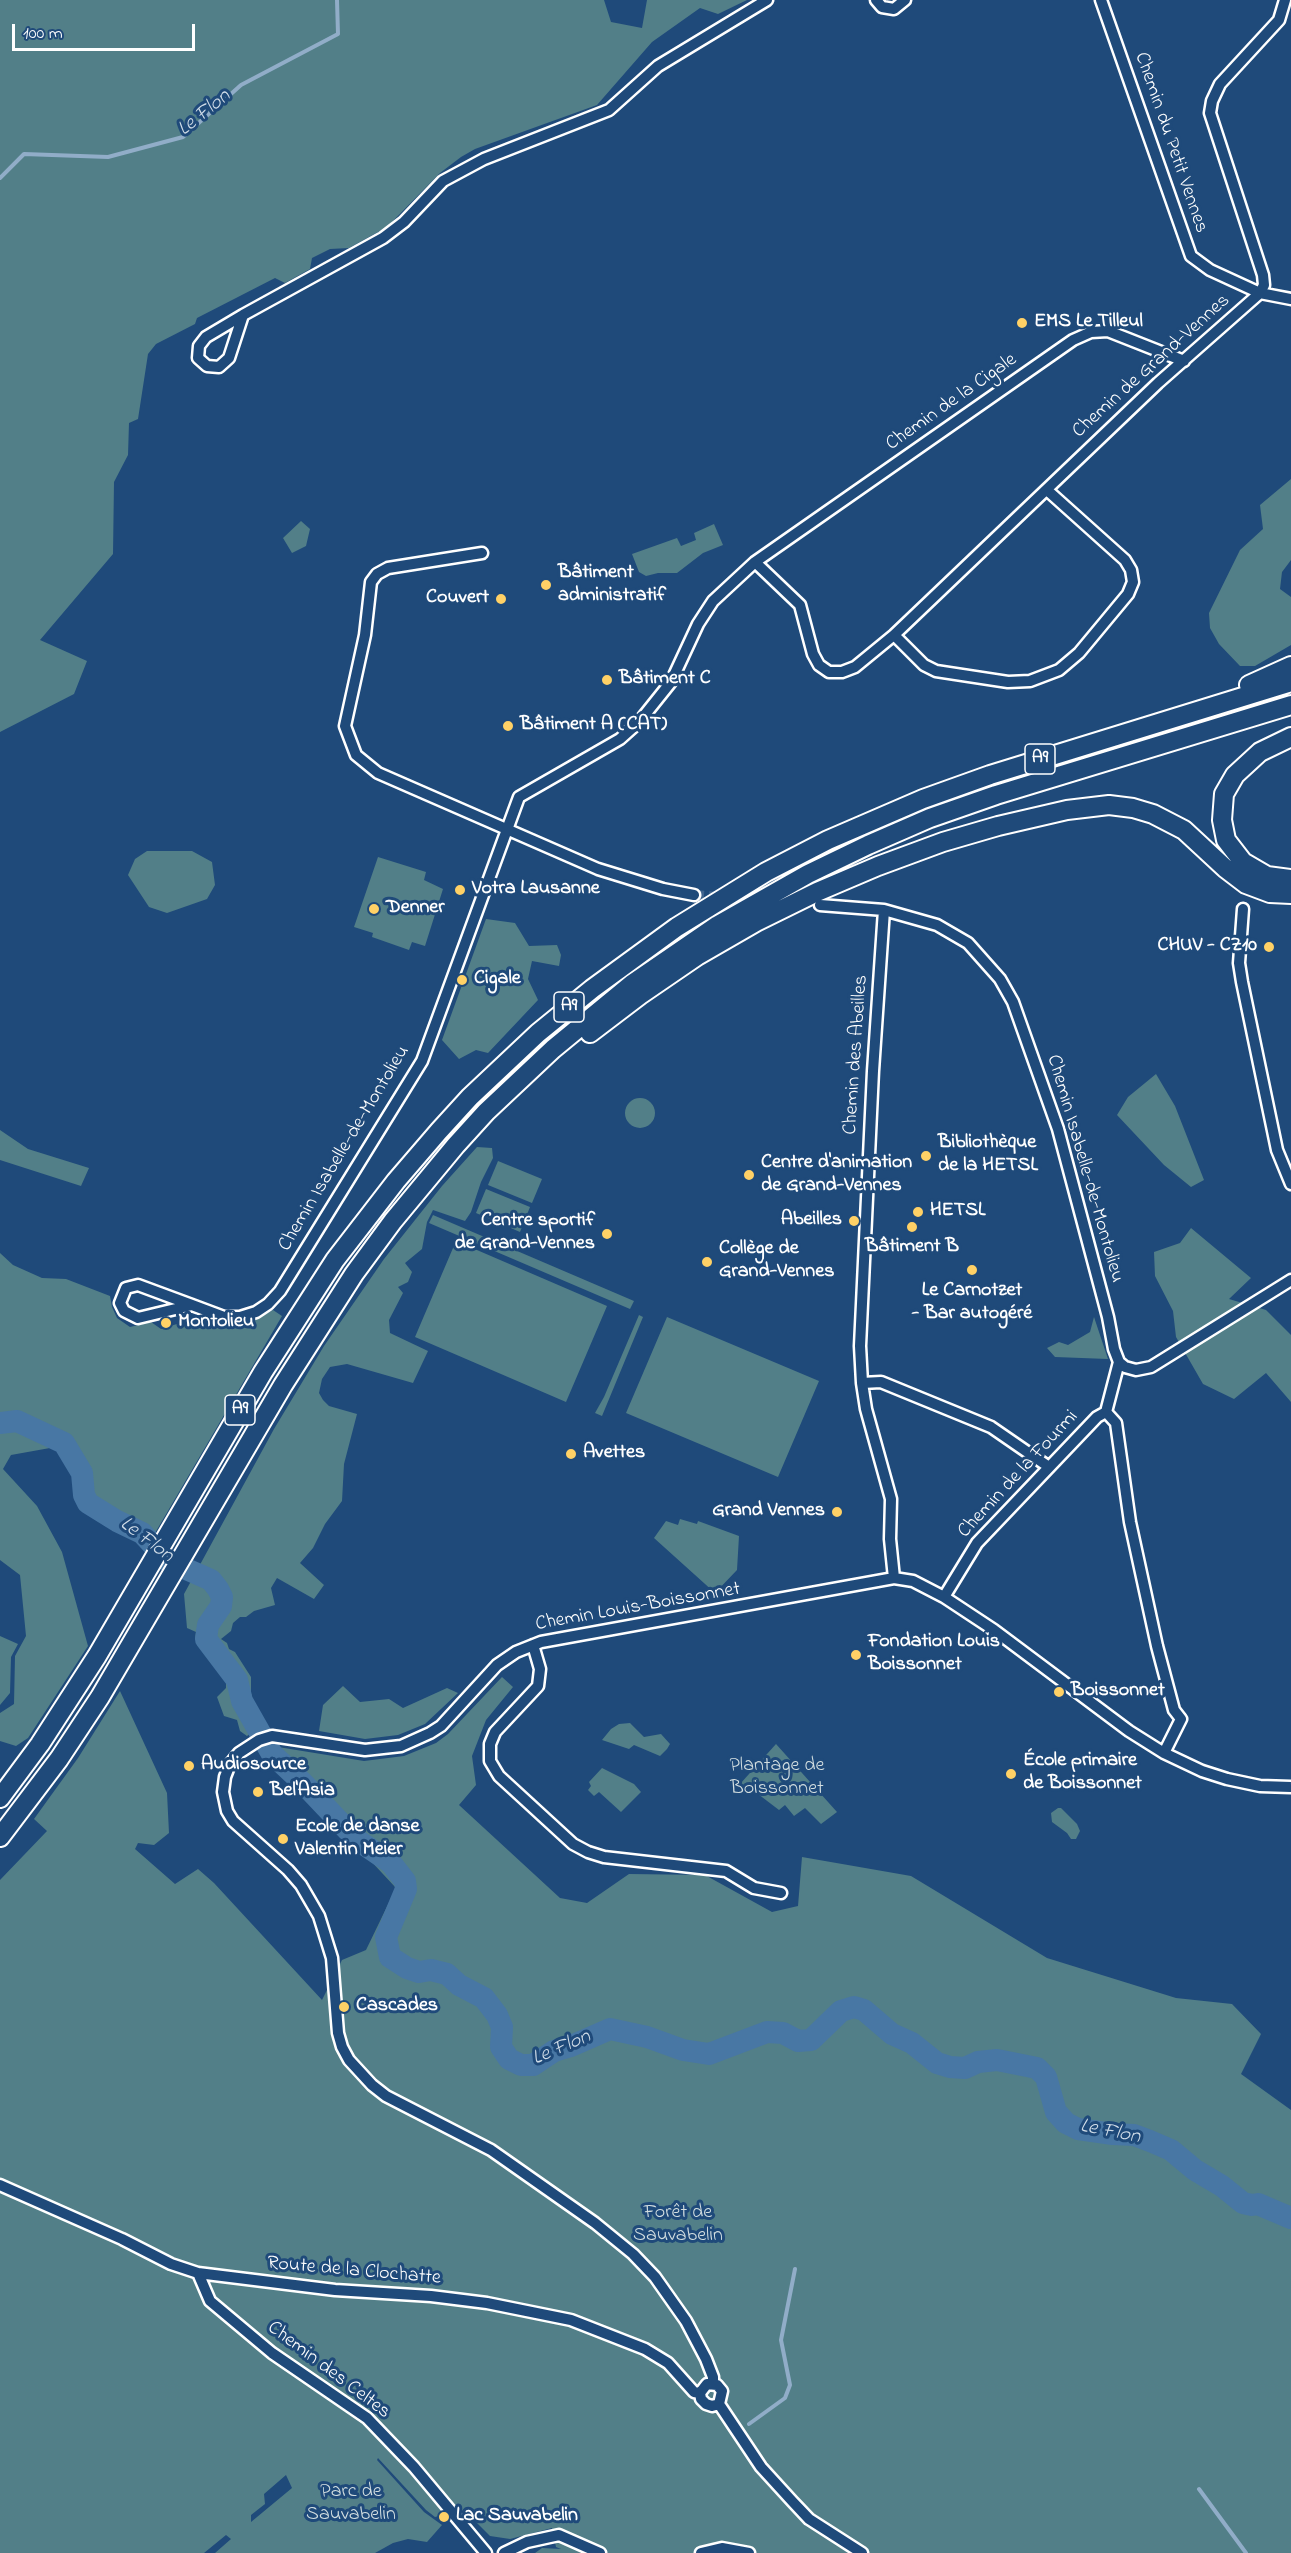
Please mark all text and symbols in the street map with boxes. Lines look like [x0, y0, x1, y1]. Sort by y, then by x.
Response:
scale bar [15, 12, 198, 50]
text: 100 m [23, 21, 63, 47]
street label: Chemin du Petit Vennes [1128, 49, 1212, 237]
water label: Le Flon [173, 85, 237, 143]
street label: Chemin de Grand-Vennes [1068, 290, 1236, 444]
place label: EMS Le Tilleul [1034, 311, 1143, 335]
marker: EMS Le Tilleul [1015, 316, 1029, 330]
street label: Chemin de la Cigale [882, 349, 1022, 457]
place label: Bâtiment administratif [558, 562, 666, 609]
marker: Bâtiment administratif [539, 578, 553, 592]
place label: Couvert [426, 587, 489, 611]
marker: Couvert [494, 592, 508, 606]
place label: Bâtiment C [619, 668, 711, 692]
marker: Bâtiment C [600, 673, 614, 687]
place label: Bâtiment A (CAT) [520, 714, 667, 738]
marker: Bâtiment A (CAT) [501, 719, 515, 733]
road number: A9 [1025, 744, 1055, 774]
place label: Votra Lausanne [472, 878, 600, 902]
marker: Votra Lausanne [453, 883, 467, 897]
place label: Denner [386, 897, 445, 921]
marker: Denner [367, 902, 381, 916]
place label: CHUV - CZ10 [1158, 935, 1257, 959]
marker: CHUV - CZ10 [1262, 940, 1276, 954]
place label: Cigale [474, 968, 521, 992]
marker: Cigale [455, 973, 469, 987]
street label: Chemin des Abeilles [839, 974, 875, 1136]
road number: A9 [554, 992, 584, 1022]
street label: Chemin Isabelle-de-Montolieu [274, 1042, 416, 1256]
street label: Chemin Isabelle-de-Montolieu [1040, 1052, 1128, 1286]
place label: Bibliothèque de la HETSL [938, 1132, 1038, 1179]
marker: Bibliothèque de la HETSL [919, 1149, 933, 1163]
place label: Centre d'animation de Grand-Vennes [761, 1152, 912, 1199]
marker: Centre d'animation de Grand-Vennes [742, 1168, 756, 1182]
place label: HETSL [930, 1200, 985, 1224]
marker: HETSL [911, 1205, 925, 1219]
place label: Abeilles [781, 1209, 842, 1233]
place label: Centre sportif de Grand-Vennes [454, 1210, 595, 1257]
marker: Abeilles [847, 1214, 861, 1228]
marker: Bâtiment B [905, 1220, 919, 1234]
marker: Centre sportif de Grand-Vennes [600, 1227, 614, 1241]
place label: Bâtiment B [865, 1236, 959, 1260]
place label: Collège de Grand-Vennes [719, 1238, 834, 1285]
marker: Collège de Grand-Vennes [700, 1255, 714, 1269]
marker: Le Carnotzet - Bar autogéré [965, 1263, 979, 1277]
place label: Le Carnotzet - Bar autogéré [912, 1280, 1032, 1327]
place label: Montolieu [178, 1311, 254, 1335]
marker: Montolieu [159, 1316, 173, 1330]
road number: A9 [225, 1395, 255, 1425]
street label: Chemin de la Fourmi [954, 1406, 1084, 1544]
place label: Avettes [583, 1442, 645, 1466]
marker: Avettes [564, 1447, 578, 1461]
place label: Grand Vennes [712, 1500, 825, 1524]
marker: Grand Vennes [830, 1505, 844, 1519]
water label: Le Flon [114, 1513, 178, 1569]
street label: Chemin Louis-Boissonnet [534, 1578, 742, 1638]
place label: Fondation Louis Boissonnet [868, 1631, 1000, 1678]
marker: Fondation Louis Boissonnet [849, 1648, 863, 1662]
place label: Boissonnet [1071, 1680, 1165, 1704]
marker: Boissonnet [1052, 1685, 1066, 1699]
place label: École primaire de Boissonnet [1023, 1750, 1142, 1797]
place label: Audiosource [201, 1754, 306, 1778]
park label: Plantage de Boissonnet [729, 1755, 825, 1802]
marker: Audiosource [182, 1759, 196, 1773]
marker: École primaire de Boissonnet [1004, 1767, 1018, 1781]
place label: Bel'Asia [270, 1780, 335, 1804]
marker: Bel'Asia [251, 1785, 265, 1799]
place label: Ecole de danse Valentin Meier [295, 1816, 419, 1863]
marker: Ecole de danse Valentin Meier [276, 1832, 290, 1846]
place label: Cascades [356, 1995, 438, 2019]
marker: Cascades [337, 2000, 351, 2014]
water label: Le Flon [529, 2026, 595, 2072]
water label: Le Flon [1078, 2115, 1142, 2151]
park label: Forêt de Sauvabelin [633, 2202, 723, 2249]
street label: Route de la Clochatte [266, 2252, 442, 2292]
street label: Chemin des Celtes [262, 2317, 394, 2425]
park label: Parc de Sauvabelin [306, 2481, 396, 2528]
place label: Lac Sauvabelin [456, 2505, 578, 2529]
marker: Lac Sauvabelin [437, 2510, 451, 2524]

